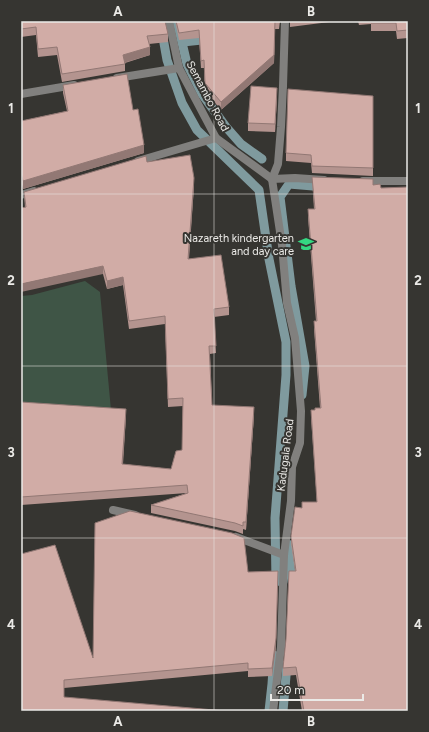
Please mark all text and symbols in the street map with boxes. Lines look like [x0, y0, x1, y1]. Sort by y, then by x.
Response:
text: A [113, 4, 123, 19]
text: B [307, 4, 315, 19]
street label: Semambo Road [184, 59, 232, 134]
text: 1 [8, 101, 14, 116]
text: 1 [415, 101, 421, 116]
place label: Nazareth kindergarten and day care [184, 232, 294, 258]
school or university icon: Nazareth kindergarten and day care [297, 235, 315, 253]
text: 2 [7, 273, 15, 288]
text: 2 [414, 273, 422, 288]
street label: Kadugala Road [275, 418, 296, 492]
text: 3 [7, 445, 15, 460]
text: 3 [414, 445, 422, 460]
text: 4 [7, 617, 15, 632]
text: 4 [414, 617, 422, 632]
scale bar [271, 676, 363, 702]
text: 20 m [277, 683, 305, 697]
text: A [113, 714, 123, 729]
text: B [307, 714, 315, 729]

